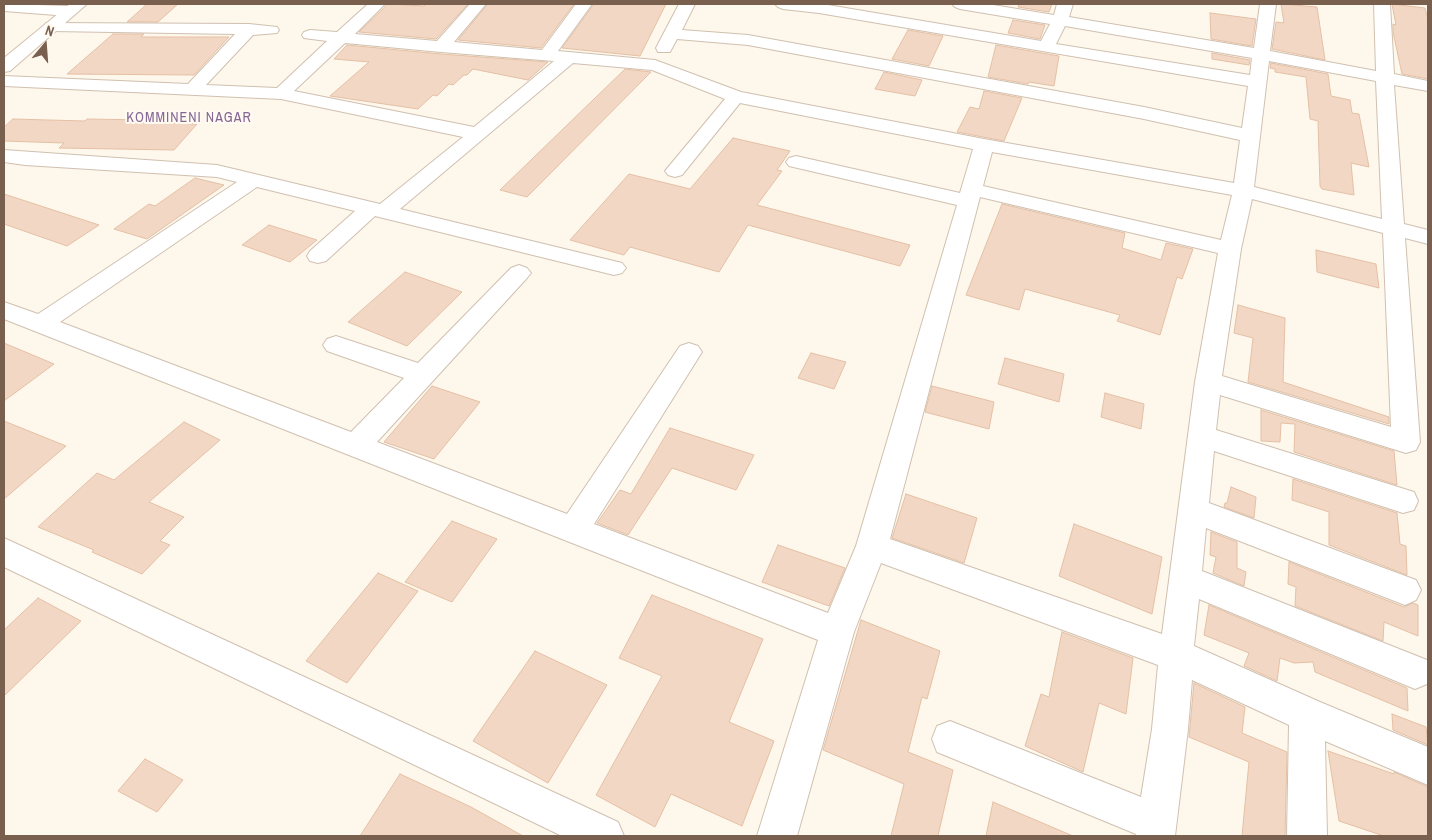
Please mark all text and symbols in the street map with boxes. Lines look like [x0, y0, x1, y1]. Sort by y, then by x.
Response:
north arrow [20, 20, 70, 70]
text: N [43, 21, 56, 41]
district label: KOMMINENI NAGAR [124, 110, 254, 126]

